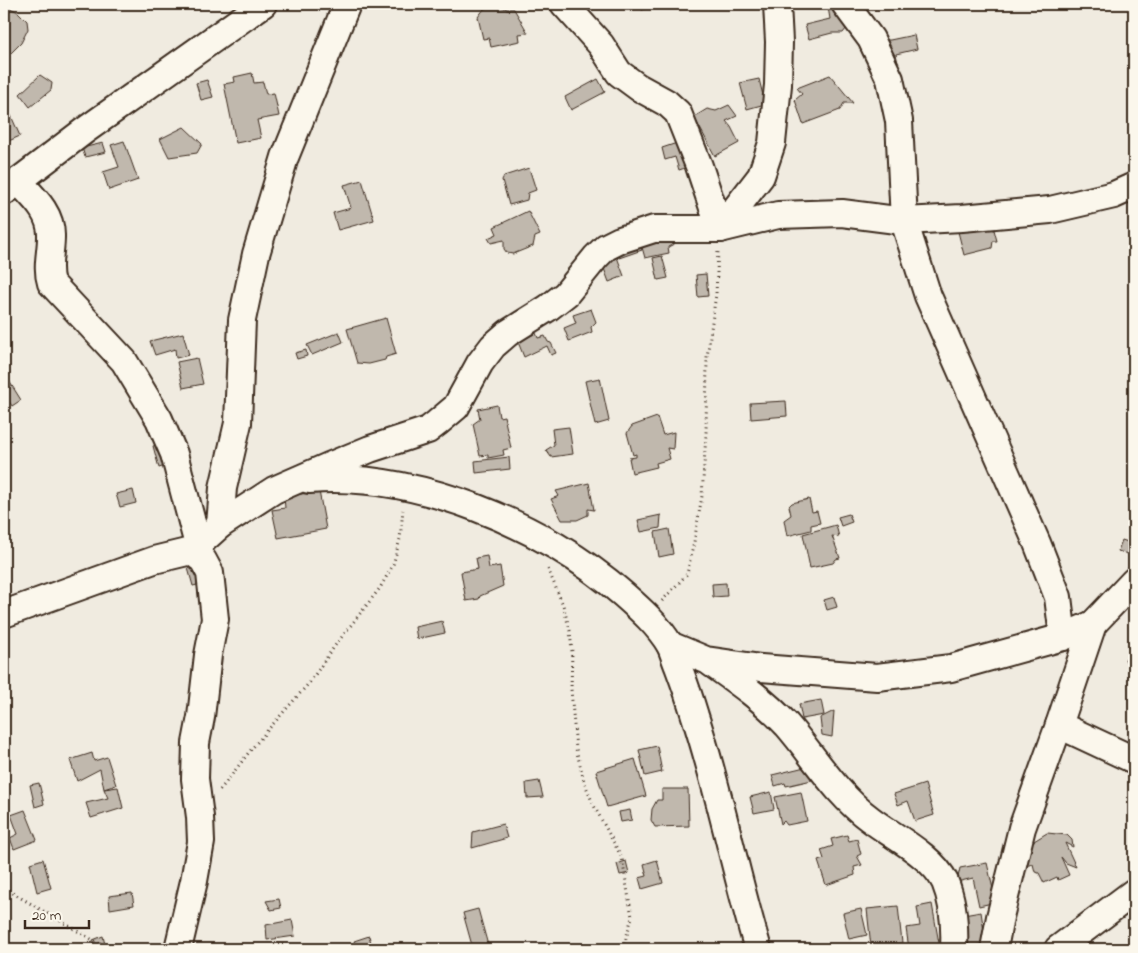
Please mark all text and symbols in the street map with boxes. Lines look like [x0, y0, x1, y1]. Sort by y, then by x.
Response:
scale bar [25, 898, 89, 930]
text: 20 m [32, 905, 62, 927]

